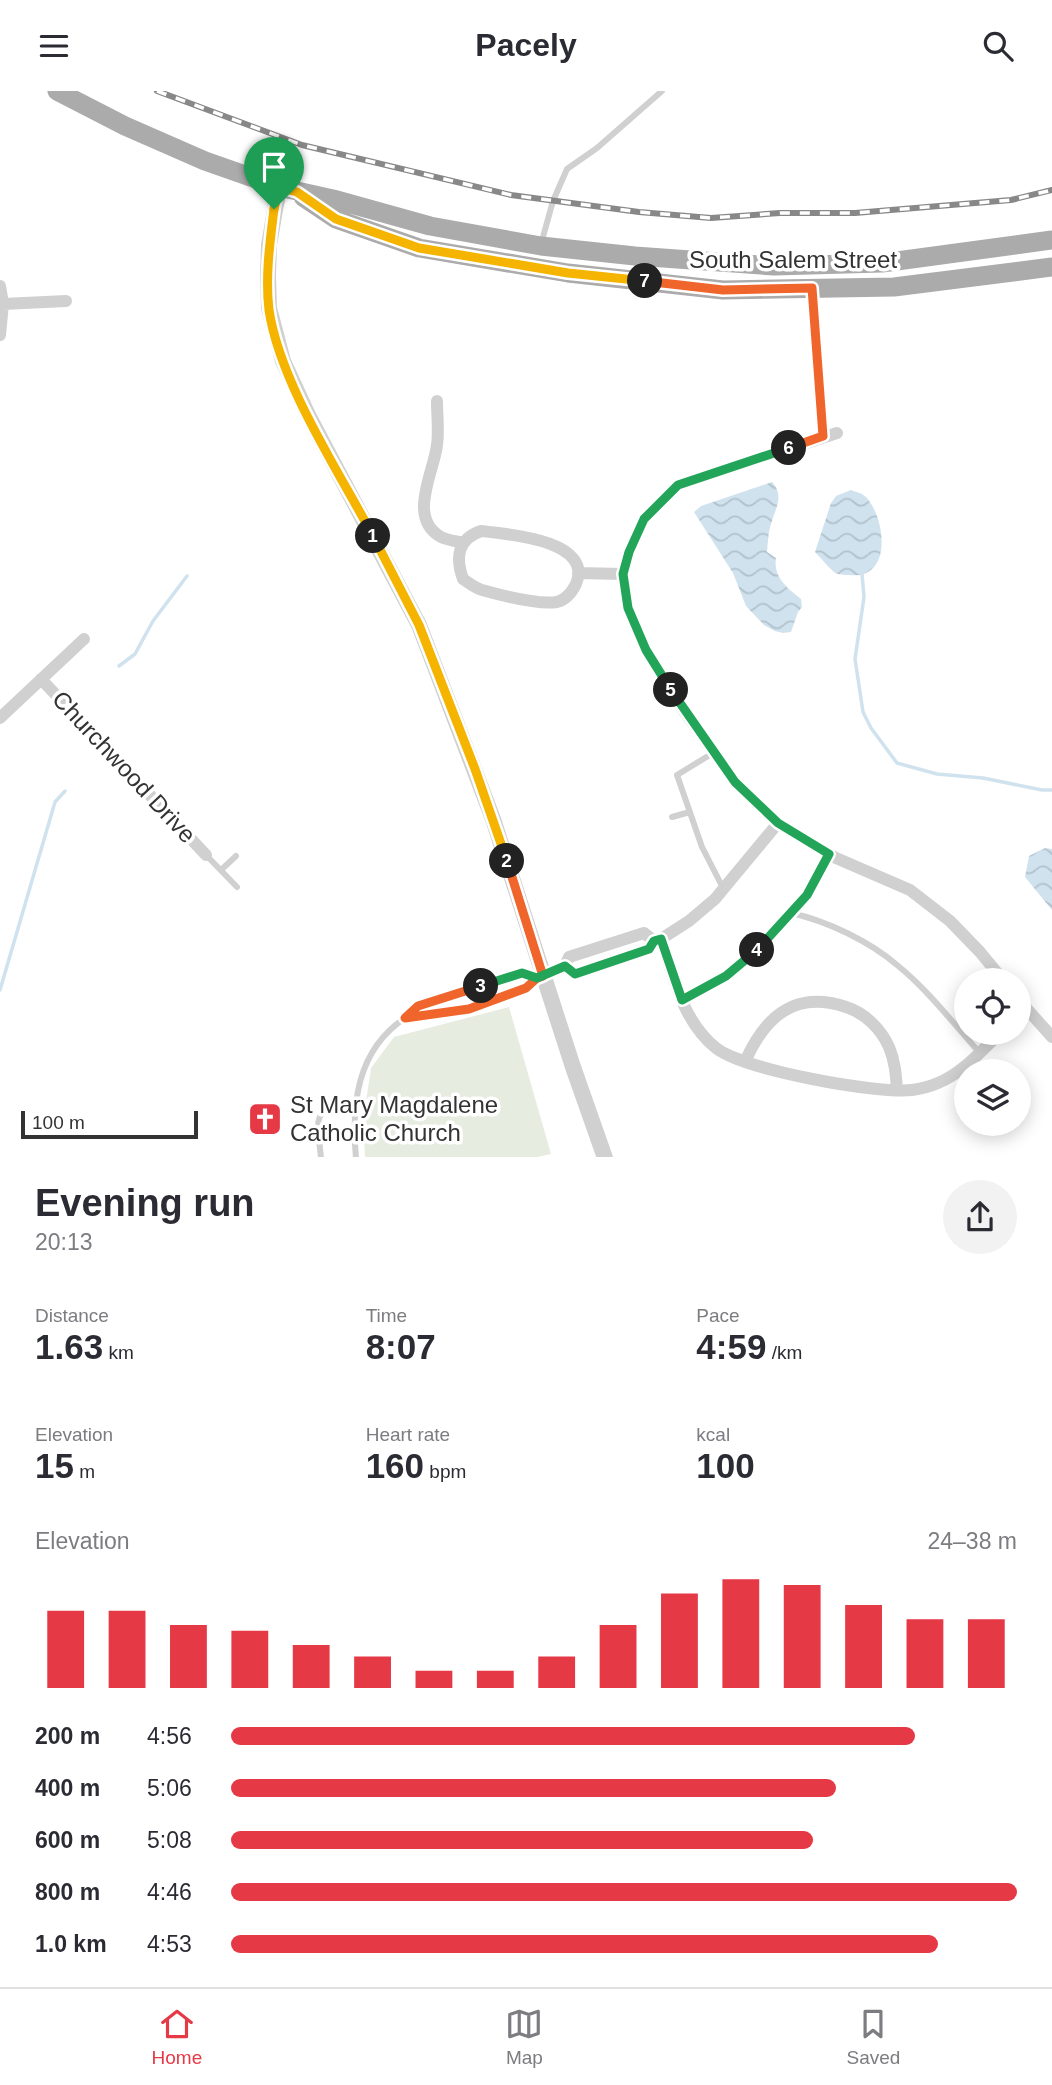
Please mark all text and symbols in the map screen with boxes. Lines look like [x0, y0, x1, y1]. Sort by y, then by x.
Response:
icon: menu [35, 27, 73, 65]
text: Pacely [475, 27, 577, 63]
icon: search [979, 27, 1017, 65]
pin [244, 137, 304, 209]
icon: arrive [255, 148, 293, 186]
street label: South Salem Street [689, 246, 897, 273]
pin: 7 [628, 263, 662, 299]
text: 7 [639, 270, 650, 291]
pin: 6 [772, 431, 806, 465]
text: 6 [783, 437, 794, 458]
pin: 1 [356, 519, 390, 553]
text: 1 [367, 525, 378, 546]
pin: 5 [654, 673, 688, 707]
text: 5 [665, 679, 676, 700]
street label: Churchwood Drive [47, 685, 202, 848]
pin: 2 [490, 843, 524, 879]
text: 2 [501, 850, 512, 871]
pin: 4 [740, 933, 774, 967]
text: 4 [751, 939, 762, 960]
map controls [954, 968, 1031, 1136]
button: locate [954, 968, 1031, 1045]
pin: 3 [463, 969, 498, 1003]
text: 3 [475, 975, 486, 996]
button: layers [954, 1059, 1031, 1136]
place label: St Mary Magdalene Catholic Church [290, 1091, 498, 1146]
church icon: St Mary Magdalene Catholic Church [246, 1100, 284, 1138]
scale bar [21, 1108, 198, 1140]
text: 100 m [32, 1112, 85, 1133]
button: share [943, 1180, 1017, 1254]
text: Evening run [35, 1182, 255, 1224]
text: 20:13 [35, 1229, 93, 1255]
text: Distance [35, 1305, 109, 1326]
text: Time [366, 1305, 407, 1326]
text: Pace [696, 1305, 740, 1326]
text: 1.63 [35, 1327, 103, 1366]
text: 8:07 [366, 1327, 436, 1366]
text: 4:59 [696, 1327, 766, 1366]
text: km [103, 1342, 134, 1363]
text: /km [766, 1342, 802, 1363]
text: Elevation [35, 1424, 113, 1445]
text: Heart rate [366, 1424, 450, 1445]
text: kcal [696, 1424, 730, 1445]
text: 15 [35, 1446, 74, 1485]
text: 160 [366, 1446, 424, 1485]
text: 100 [696, 1446, 755, 1485]
text: m [74, 1461, 95, 1482]
text: bpm [424, 1461, 466, 1482]
text: Elevation [35, 1528, 130, 1554]
text: 24–38 m [927, 1528, 1017, 1554]
text: 200 m [35, 1723, 100, 1749]
text: 4:56 [147, 1723, 192, 1749]
text: 400 m [35, 1775, 100, 1801]
text: 5:06 [147, 1775, 192, 1801]
text: 600 m [35, 1827, 100, 1853]
text: 5:08 [147, 1827, 192, 1853]
text: 800 m [35, 1879, 100, 1905]
text: 4:46 [147, 1879, 192, 1905]
text: 1.0 km [35, 1931, 107, 1957]
text: 4:53 [147, 1931, 192, 1957]
tab: Home [152, 2005, 202, 2069]
tab: Map [505, 2005, 543, 2069]
tab: Saved [847, 2005, 900, 2069]

